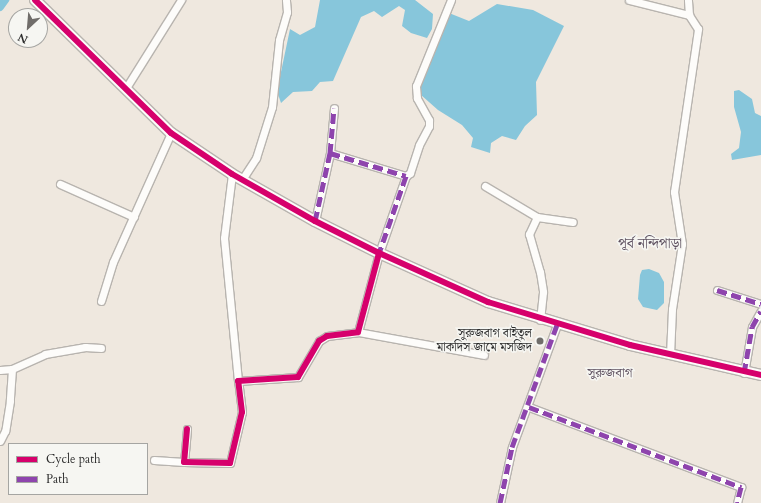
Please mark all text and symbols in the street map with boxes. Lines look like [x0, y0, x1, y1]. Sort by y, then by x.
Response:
north arrow [8, 8, 48, 48]
text: N [15, 30, 31, 47]
district label: পূর্ব নন্দিপাড়া [618, 236, 682, 252]
place label: সুরুজবাগ বাইতুল মাকদিস জামে মসজিদ [437, 327, 532, 355]
marker: সুরুজবাগ বাইতুল মাকদিস জামে মসজিদ [535, 336, 545, 346]
district label: সুরুজবাগ [587, 365, 633, 381]
legend [8, 443, 148, 495]
text: Cycle path [46, 451, 101, 467]
text: Path [46, 471, 69, 487]

